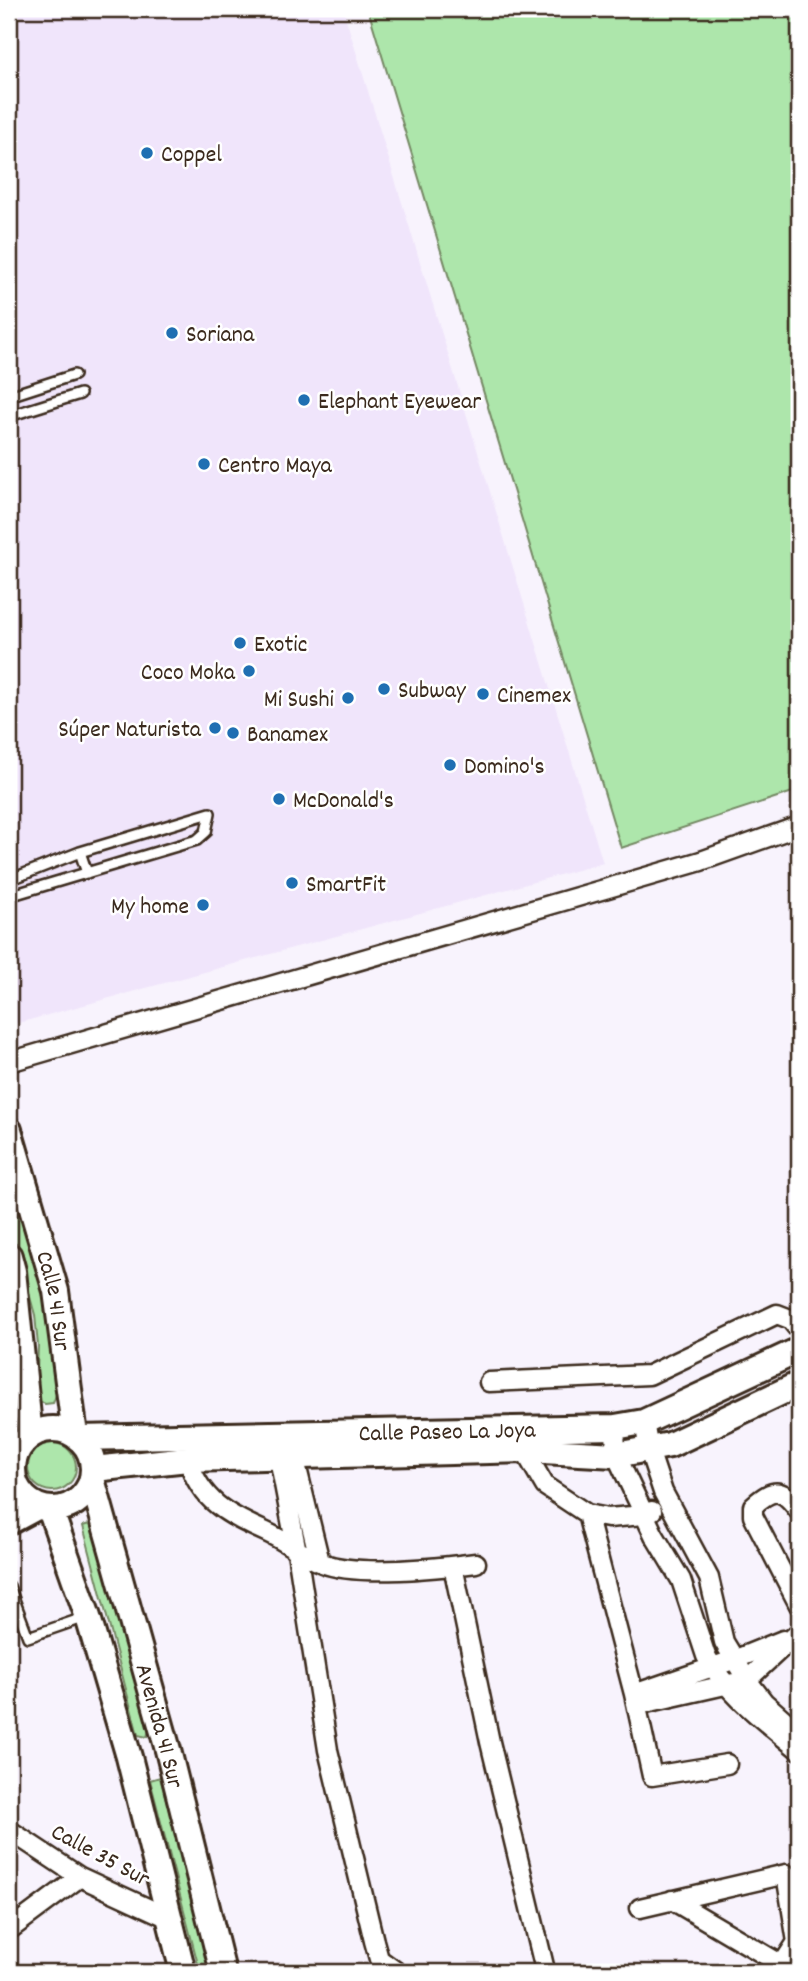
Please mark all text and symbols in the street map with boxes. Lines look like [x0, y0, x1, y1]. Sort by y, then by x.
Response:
place label: Coppel [161, 139, 222, 173]
marker: Coppel [139, 145, 155, 161]
place label: Soriana [186, 319, 255, 353]
marker: Soriana [164, 325, 180, 341]
place label: Elephant Eyewear [318, 386, 481, 420]
marker: Elephant Eyewear [296, 392, 312, 408]
place label: Centro Maya [218, 450, 332, 484]
marker: Centro Maya [196, 456, 212, 472]
place label: Exotic [254, 629, 307, 663]
marker: Exotic [232, 635, 248, 651]
place label: Coco Moka [141, 657, 236, 691]
marker: Coco Moka [241, 663, 257, 679]
place label: Subway [398, 675, 467, 709]
place label: Cinemex [497, 680, 571, 714]
marker: Subway [376, 681, 392, 697]
place label: Mi Sushi [264, 684, 334, 718]
marker: Cinemex [475, 686, 491, 702]
marker: Mi Sushi [340, 690, 356, 706]
place label: Súper Naturista [58, 714, 202, 748]
place label: Banamex [247, 719, 328, 753]
marker: Súper Naturista [207, 720, 223, 736]
marker: Banamex [225, 725, 241, 741]
place label: Domino's [464, 751, 545, 785]
marker: Domino's [442, 757, 458, 773]
place label: McDonald's [293, 785, 394, 819]
marker: McDonald's [271, 791, 287, 807]
place label: SmartFit [306, 869, 386, 903]
marker: SmartFit [284, 875, 300, 891]
place label: My home [111, 891, 189, 925]
marker: My home [195, 897, 211, 913]
street label: Calle 41 Sur [25, 1247, 78, 1353]
street label: Calle Paseo La Joya [358, 1415, 536, 1452]
street label: Avenida 41 Sur [125, 1660, 191, 1792]
street label: Calle 35 Sur [44, 1816, 155, 1897]

